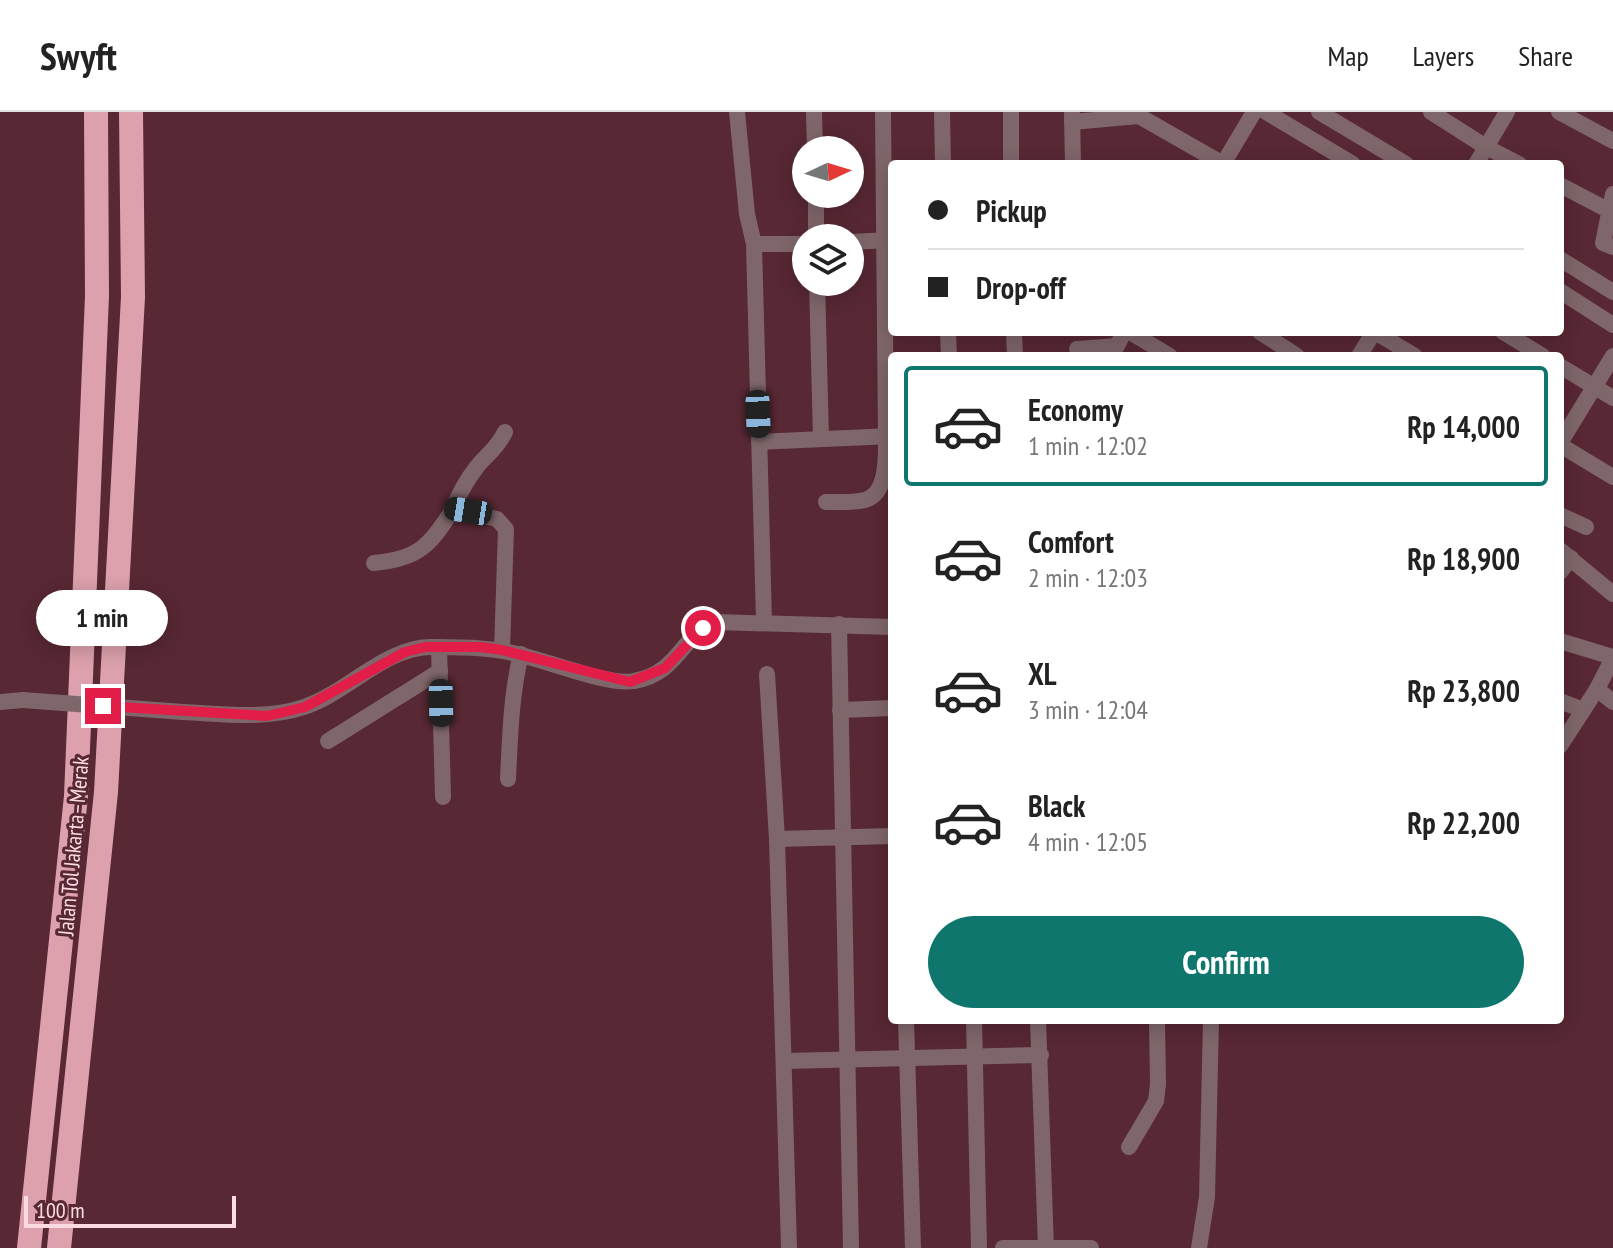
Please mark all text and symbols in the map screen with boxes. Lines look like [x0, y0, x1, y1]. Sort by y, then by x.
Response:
text: Swyft [40, 31, 117, 80]
text: Map [1327, 37, 1369, 74]
text: Layers [1413, 37, 1474, 74]
text: Share [1518, 37, 1573, 74]
north arrow [792, 136, 864, 208]
map controls [792, 136, 864, 296]
text: Pickup [976, 191, 1047, 230]
button: layers [792, 224, 864, 296]
text: Drop-off [976, 268, 1066, 307]
car [745, 390, 771, 438]
icon: car [932, 390, 1004, 462]
text: Economy [1028, 390, 1123, 429]
text: Rp 14,000 [1407, 407, 1520, 446]
text: 1 min · 12:02 [1028, 429, 1148, 462]
car [442, 495, 494, 527]
icon: car [932, 522, 1004, 594]
text: Comfort [1028, 522, 1114, 561]
text: Rp 18,900 [1407, 539, 1520, 578]
text: 2 min · 12:03 [1028, 561, 1148, 594]
callout: 1 min [37, 590, 169, 646]
text: 1 min [76, 601, 128, 634]
route start [685, 610, 721, 646]
icon: car [932, 654, 1004, 726]
text: XL [1028, 654, 1057, 693]
text: Rp 23,800 [1407, 671, 1520, 710]
car [429, 679, 453, 727]
route end [85, 688, 121, 724]
text: 3 min · 12:04 [1028, 693, 1148, 726]
street label: Jalan Tol Jakarta–Merak [51, 755, 95, 938]
icon: car [932, 786, 1004, 858]
text: Black [1028, 786, 1085, 825]
text: Rp 22,200 [1407, 803, 1520, 842]
text: 4 min · 12:05 [1028, 825, 1148, 858]
button: Confirm [928, 916, 1524, 1008]
scale bar [24, 1192, 236, 1228]
text: 100 m [36, 1196, 85, 1224]

